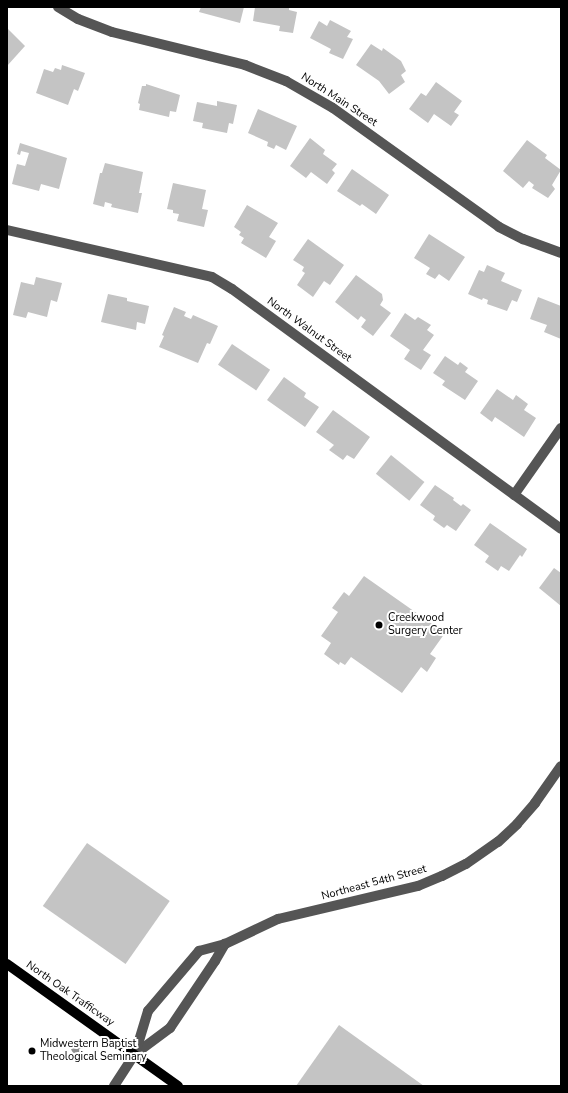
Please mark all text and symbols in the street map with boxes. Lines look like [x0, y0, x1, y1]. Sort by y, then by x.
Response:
street label: North Main Street [298, 70, 380, 130]
street label: North Walnut Street [264, 295, 354, 365]
place label: Creekwood Surgery Center [388, 612, 463, 638]
marker: Creekwood Surgery Center [373, 619, 385, 631]
street label: Northeast 54th Street [320, 863, 428, 903]
street label: North Oak Trafficway [23, 959, 117, 1029]
place label: Midwestern Baptist Theological Seminary [40, 1038, 147, 1064]
marker: Midwestern Baptist Theological Seminary [27, 1046, 37, 1056]

